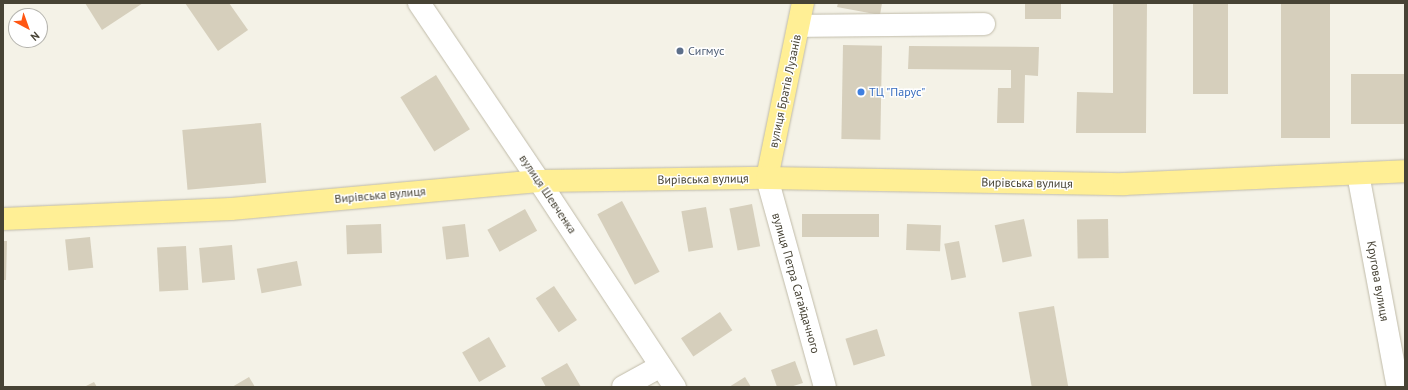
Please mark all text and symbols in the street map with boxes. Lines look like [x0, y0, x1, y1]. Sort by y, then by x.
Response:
north arrow [8, 8, 48, 48]
text: N [28, 29, 43, 44]
street label: вулиця Братів Лузанів [766, 33, 804, 149]
place label: Сигмус [688, 44, 725, 58]
marker: Сигмус [675, 46, 685, 56]
place label: ТЦ "Парус" [869, 85, 926, 99]
marker: ТЦ "Парус" [856, 87, 866, 97]
street label: вулиця Шевченка [516, 152, 580, 236]
street label: Вирівська вулиця [657, 171, 749, 187]
street label: Вирівська вулиця [981, 175, 1073, 191]
street label: Вирівська вулиця [334, 184, 426, 206]
street label: вулиця Петра Сагайдачного [769, 211, 823, 355]
street label: Кругова вулиця [1364, 240, 1392, 322]

